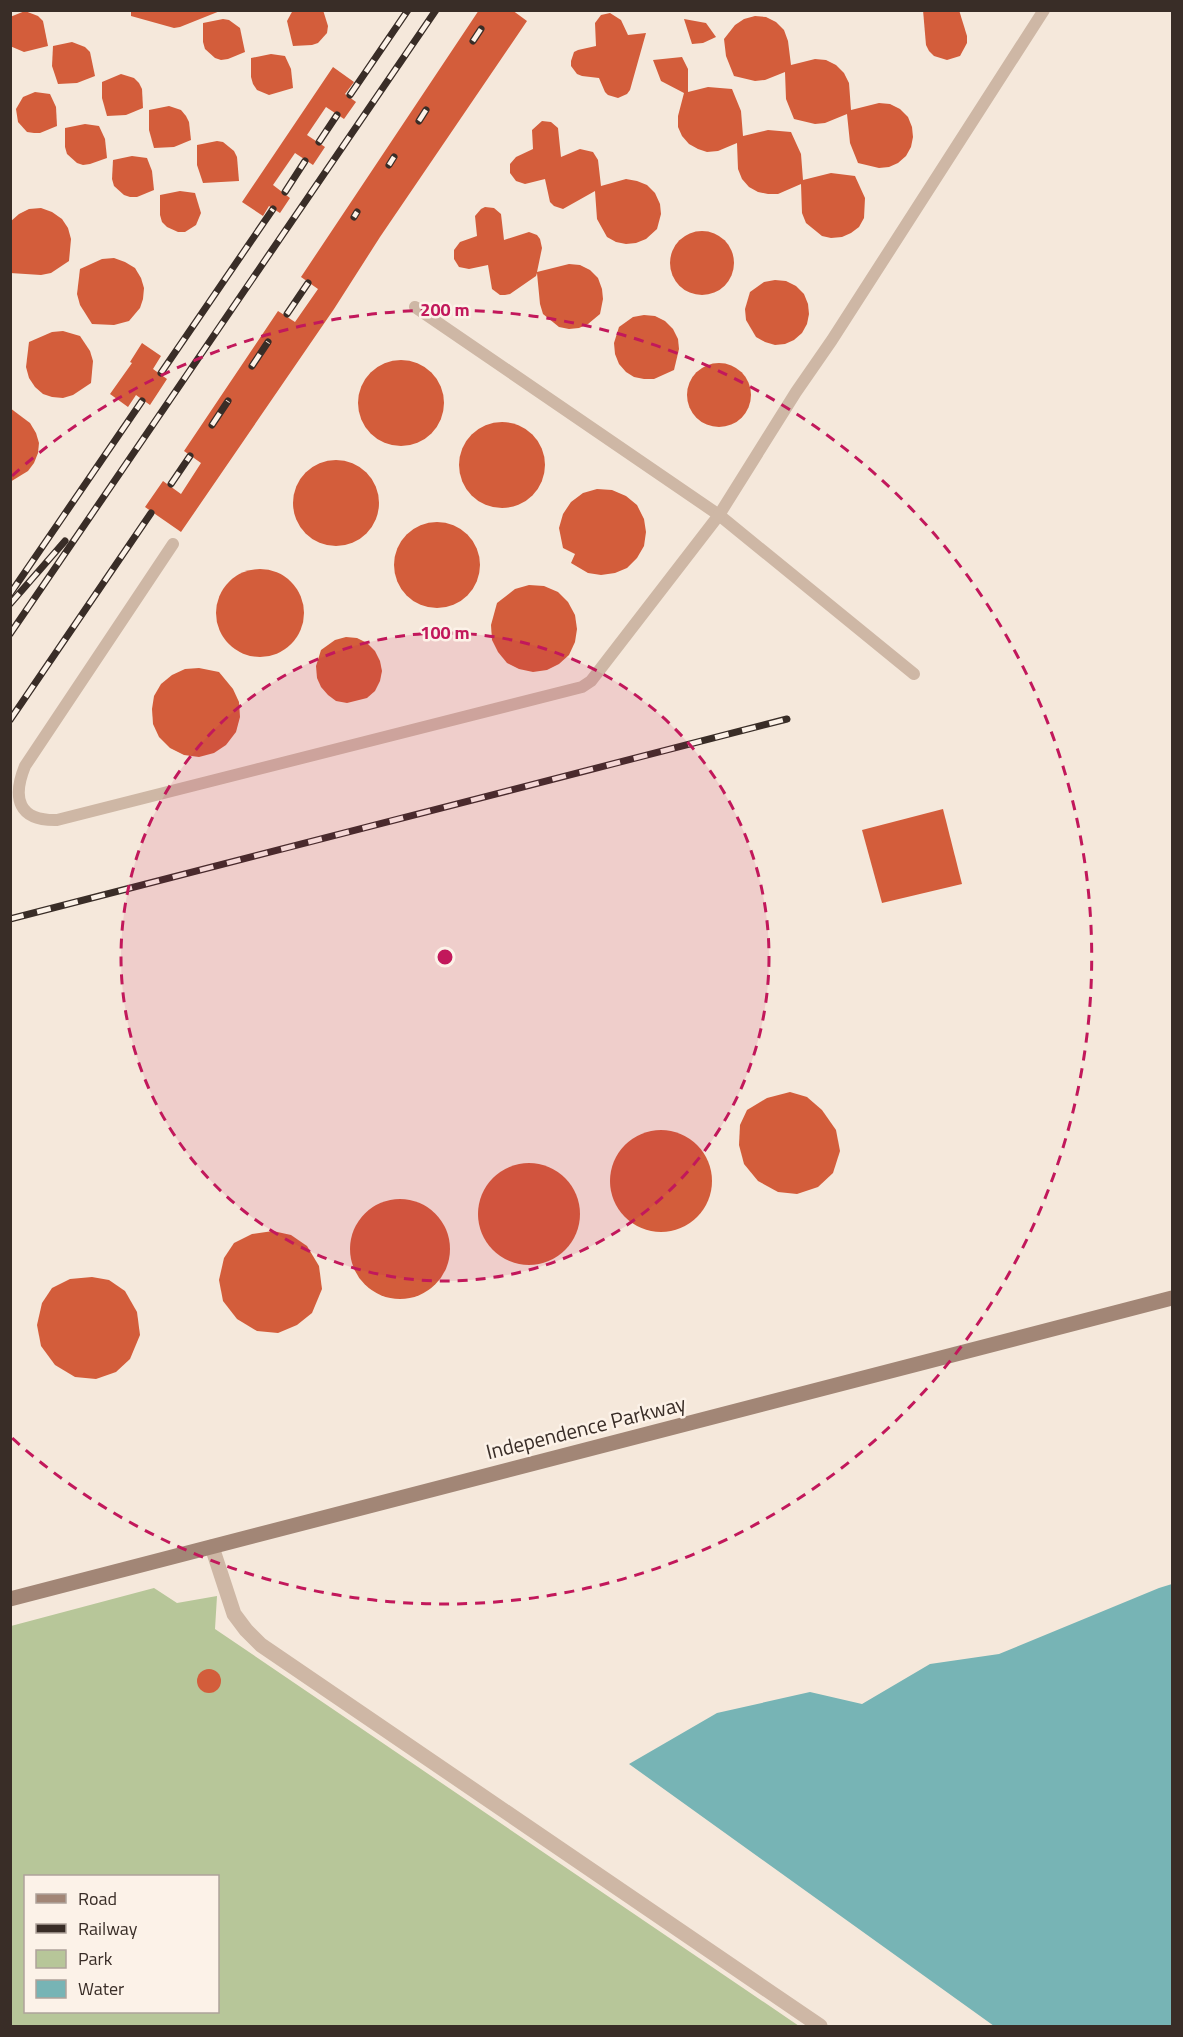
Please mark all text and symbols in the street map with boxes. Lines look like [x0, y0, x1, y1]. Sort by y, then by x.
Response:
text: 200 m [420, 296, 470, 323]
text: 100 m [420, 619, 470, 646]
centre of rings [435, 947, 455, 967]
street label: Independence Parkway [482, 1387, 689, 1467]
legend [24, 1875, 219, 2013]
text: Road [78, 1885, 117, 1912]
text: Railway [78, 1915, 138, 1942]
text: Park [78, 1945, 113, 1972]
text: Water [78, 1975, 124, 2002]

